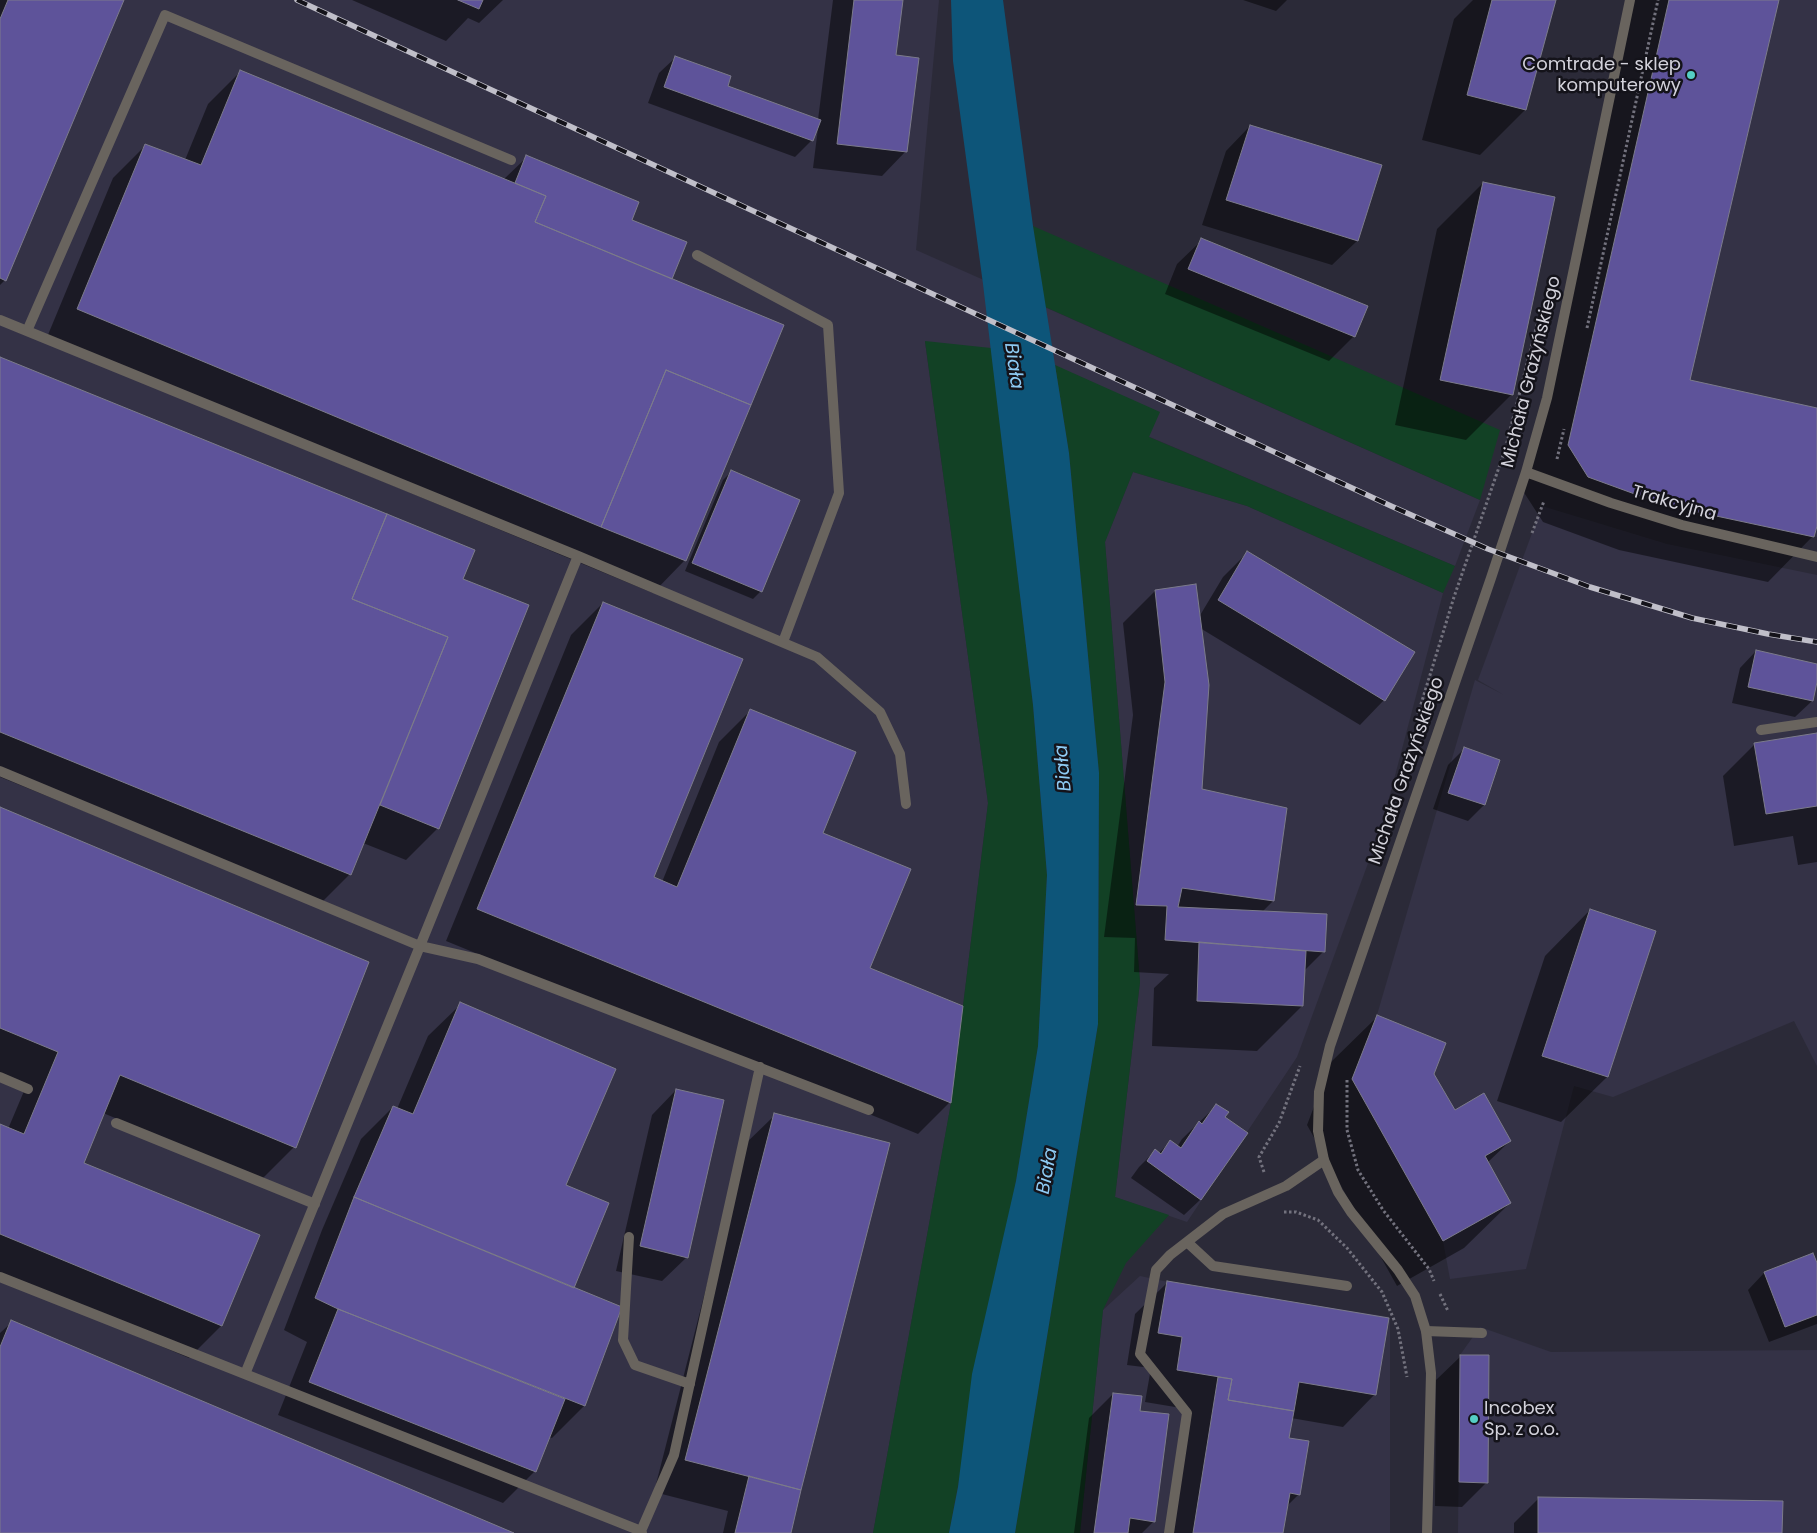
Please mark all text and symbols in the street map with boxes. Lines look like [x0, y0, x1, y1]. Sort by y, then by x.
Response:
place label: Comtrade - sklep komputerowy [1522, 54, 1681, 96]
marker: Comtrade - sklep komputerowy [1685, 69, 1697, 81]
street label: Michała Grażyńskiego [1498, 274, 1566, 470]
water label: Biała [998, 341, 1028, 391]
street label: Trakcyjna [1629, 482, 1719, 526]
street label: Michała Grażyńskiego [1365, 674, 1449, 868]
water label: Biała [1051, 744, 1077, 792]
water label: Biała [1033, 1146, 1063, 1196]
place label: Incobex Sp. z o.o. [1484, 1398, 1559, 1440]
marker: Incobex Sp. z o.o. [1468, 1413, 1480, 1425]

